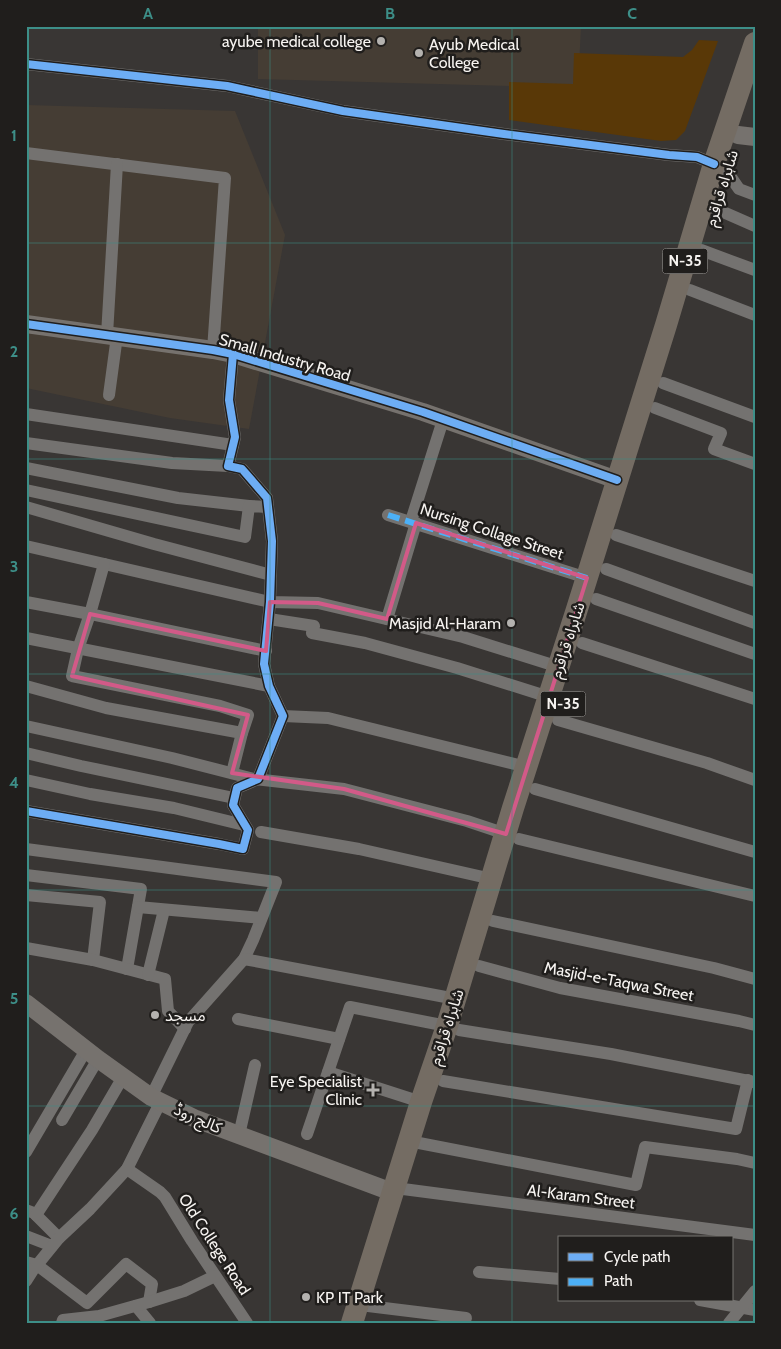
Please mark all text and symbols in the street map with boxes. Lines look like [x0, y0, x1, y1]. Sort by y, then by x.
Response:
text: A [143, 4, 153, 23]
text: B [385, 4, 395, 23]
text: C [627, 4, 637, 23]
place label: ayube medical college [222, 32, 371, 51]
marker: ayube medical college [375, 35, 387, 47]
place label: Ayub Medical College [429, 35, 519, 72]
marker: Ayub Medical College [413, 47, 425, 59]
text: 1 [11, 126, 17, 145]
street label: شاہراہ قراقرم [701, 148, 745, 229]
road number: N-35 [662, 248, 708, 274]
street label: Small Industry Road [217, 330, 353, 385]
text: 2 [10, 342, 18, 361]
street label: Nursing Collage Street [418, 499, 566, 564]
text: 3 [10, 557, 18, 576]
street label: شاہراہ قراقرم [546, 600, 592, 682]
place label: Masjid Al-Haram [389, 614, 501, 633]
marker: Masjid Al-Haram [505, 617, 517, 629]
road number: N-35 [540, 692, 586, 716]
text: 4 [9, 773, 19, 792]
street label: Masjid-e-Taqwa Street [542, 958, 696, 1005]
street label: شاہراہ قراقرم [425, 987, 471, 1069]
text: 5 [10, 989, 18, 1008]
place label: مسجد [165, 1006, 206, 1025]
marker: مسجد [149, 1009, 161, 1021]
place label: Eye Specialist Clinic [270, 1072, 363, 1109]
marker: Eye Specialist Clinic [366, 1083, 380, 1097]
street label: کالج روڈ [170, 1100, 225, 1140]
street label: Al-Karam Street [526, 1180, 637, 1213]
street label: Old College Road [175, 1190, 254, 1298]
text: 6 [10, 1204, 19, 1223]
legend [558, 1236, 734, 1302]
text: Cycle path [604, 1248, 670, 1266]
text: Path [604, 1272, 633, 1290]
place label: KP IT Park [316, 1288, 384, 1307]
marker: KP IT Park [300, 1291, 312, 1303]

